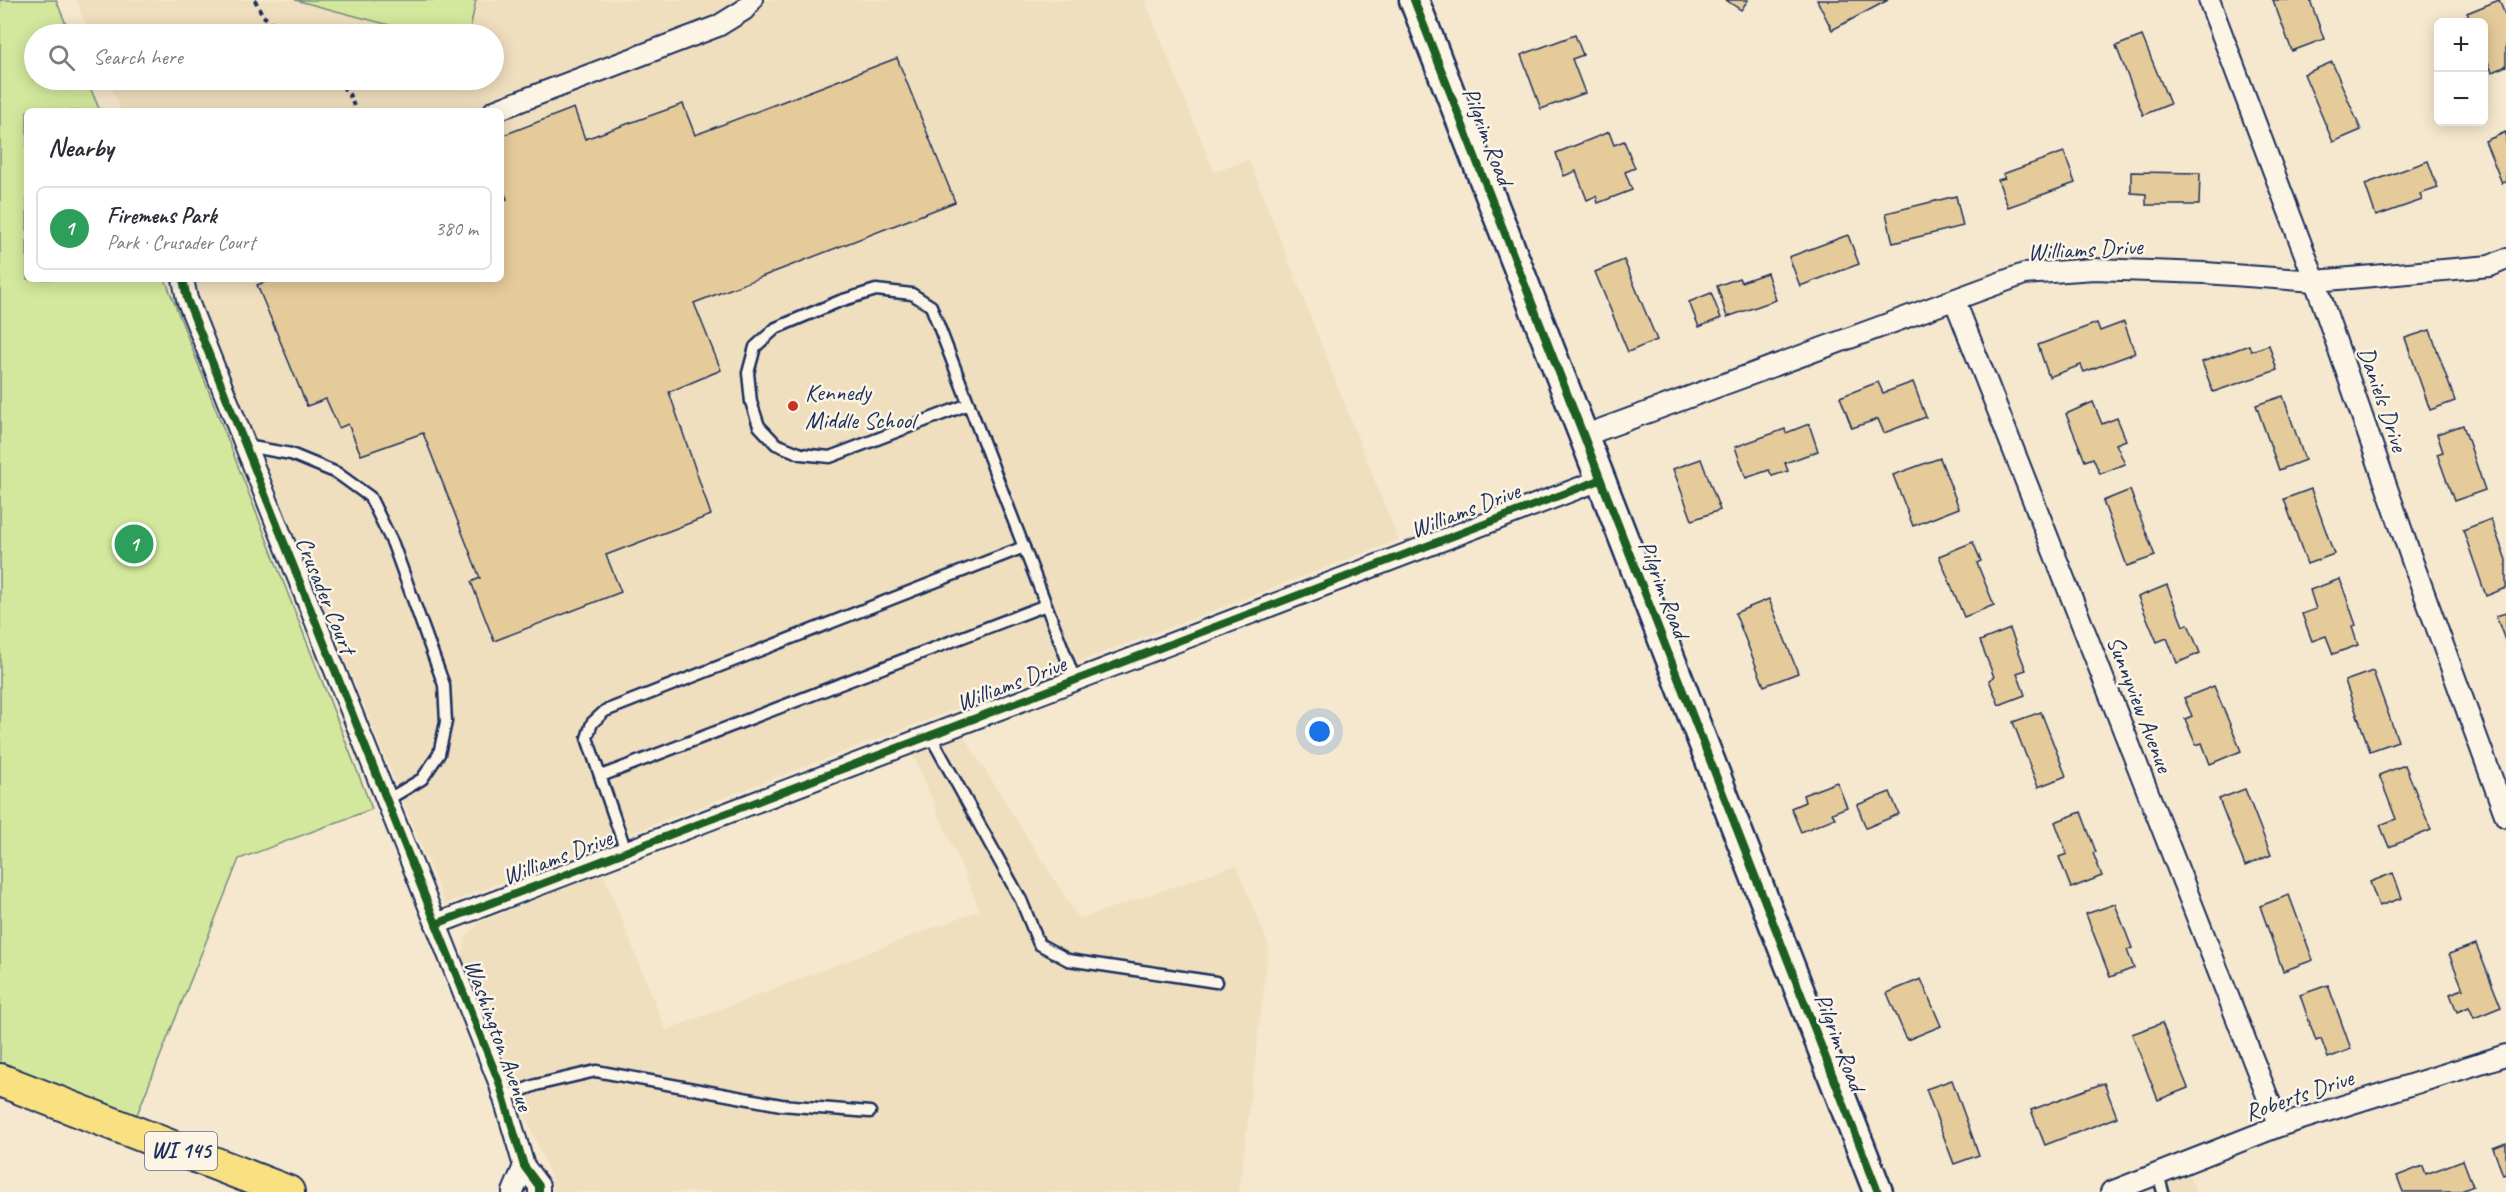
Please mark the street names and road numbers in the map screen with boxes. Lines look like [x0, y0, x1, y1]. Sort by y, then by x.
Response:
street label: Pilgrim Road [1456, 83, 1522, 192]
street label: Williams Drive [2027, 231, 2145, 267]
street label: Daniels Drive [2351, 343, 2416, 457]
street label: Williams Drive [1406, 475, 1526, 545]
street label: Crusader Court [289, 532, 364, 661]
street label: Pilgrim Road [1632, 536, 1698, 645]
street label: Sunnyview Avenue [2100, 632, 2181, 778]
street label: Williams Drive [952, 648, 1072, 718]
street label: Williams Drive [498, 822, 618, 892]
street label: Washington Avenue [458, 955, 541, 1117]
street label: Pilgrim Road [1808, 989, 1874, 1098]
street label: Roberts Drive [2241, 1062, 2359, 1128]
road number: WI 145 [145, 1132, 217, 1170]

